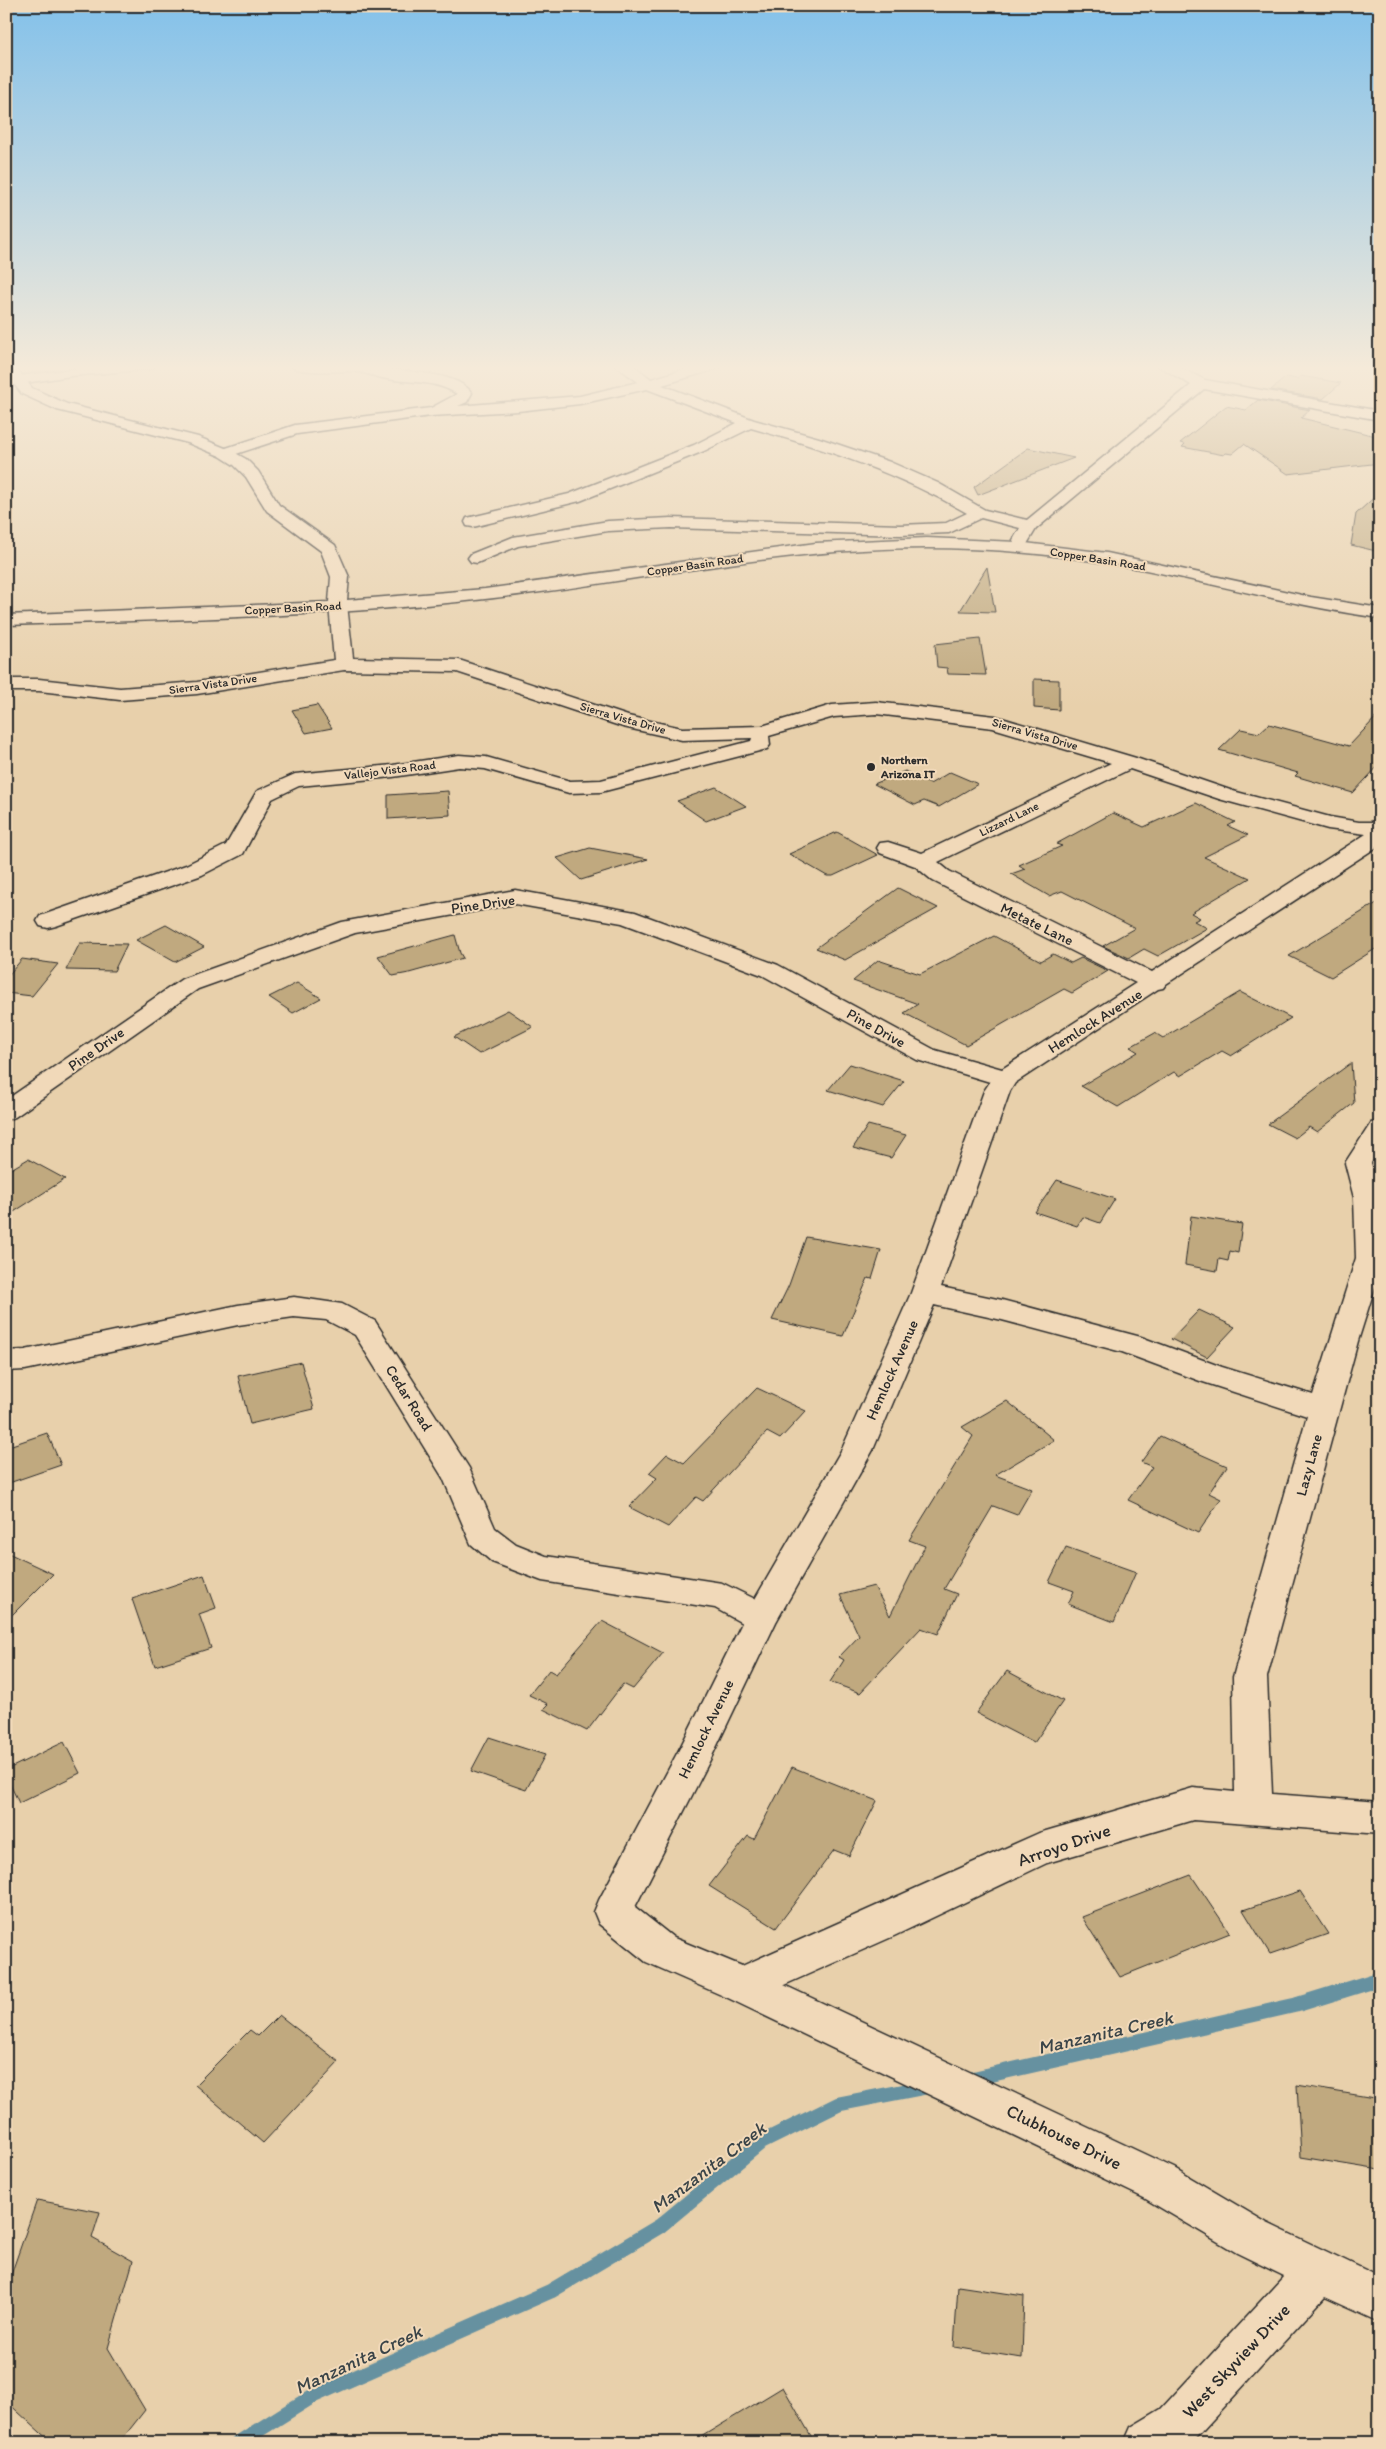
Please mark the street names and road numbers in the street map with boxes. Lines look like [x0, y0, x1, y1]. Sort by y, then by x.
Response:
street label: Copper Basin Road [1049, 544, 1147, 574]
street label: Copper Basin Road [646, 551, 744, 579]
street label: Copper Basin Road [244, 598, 342, 618]
street label: Sierra Vista Drive [168, 671, 258, 697]
street label: Sierra Vista Drive [578, 699, 668, 737]
street label: Sierra Vista Drive [990, 715, 1080, 753]
street label: Vallejo Vista Road [344, 757, 437, 783]
street label: Lizzard Lane [977, 798, 1041, 839]
street label: Pine Drive [450, 891, 516, 917]
street label: Metate Lane [997, 899, 1077, 949]
street label: Hemlock Avenue [1044, 985, 1146, 1057]
street label: Pine Drive [843, 1005, 909, 1051]
street label: Pine Drive [64, 1023, 128, 1075]
street label: Hemlock Avenue [862, 1317, 922, 1423]
street label: Cedar Road [382, 1362, 436, 1434]
street label: Lazy Lane [1292, 1432, 1326, 1498]
street label: Hemlock Avenue [674, 1677, 738, 1781]
street label: Arroyo Drive [1015, 1819, 1113, 1871]
street label: Clubhouse Drive [1003, 2100, 1125, 2174]
street label: West Skyview Drive [1177, 2299, 1295, 2423]

